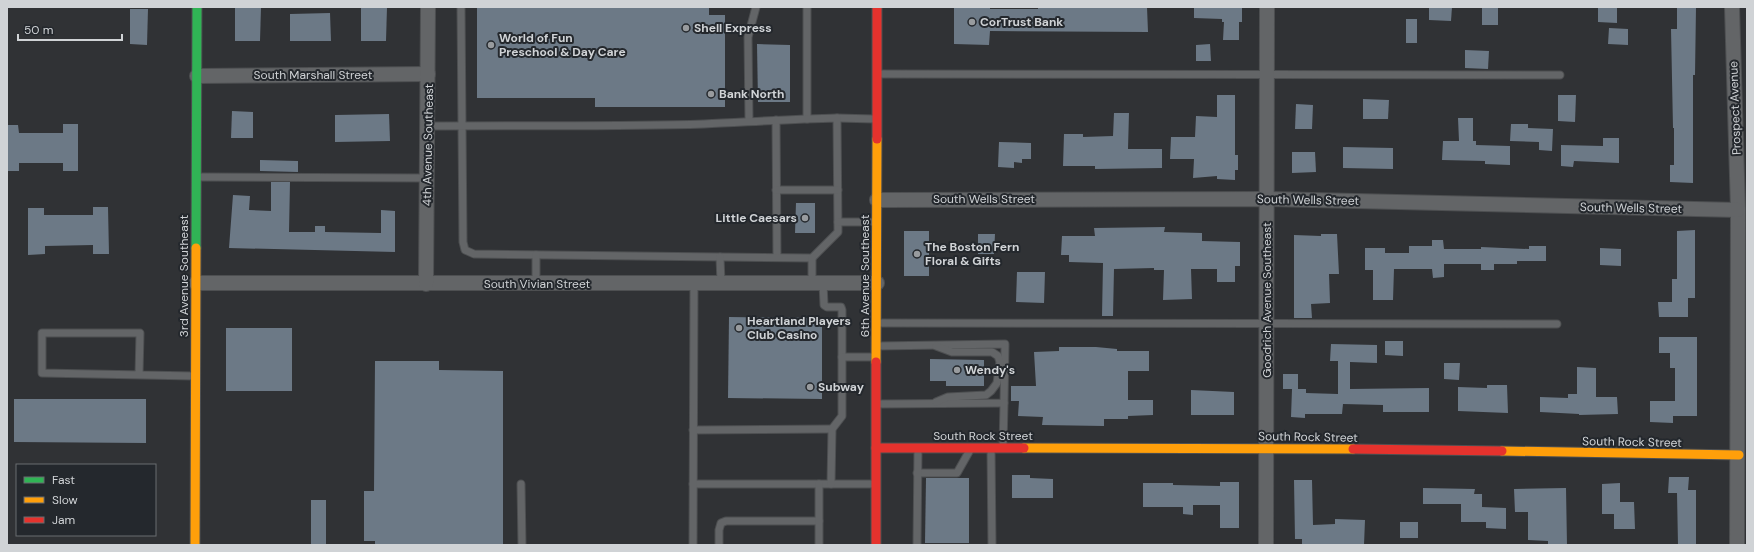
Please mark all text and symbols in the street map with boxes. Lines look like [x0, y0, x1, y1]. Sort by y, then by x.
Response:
place label: CorTrust Bank [980, 14, 1063, 30]
scale bar [18, 16, 122, 42]
marker: CorTrust Bank [967, 17, 977, 27]
place label: Shell Express [694, 20, 772, 36]
text: 50 m [24, 22, 53, 38]
marker: Shell Express [681, 23, 691, 33]
place label: World of Fun Preschool & Day Care [499, 30, 626, 60]
marker: World of Fun Preschool & Day Care [486, 40, 496, 50]
street label: Prospect Avenue [1725, 61, 1745, 155]
street label: South Marshall Street [254, 67, 373, 83]
street label: 4th Avenue Southeast [419, 83, 437, 206]
place label: Bank North [719, 86, 784, 102]
marker: Bank North [706, 89, 716, 99]
street label: South Wells Street [933, 191, 1035, 207]
street label: South Wells Street [1257, 191, 1359, 209]
street label: South Wells Street [1580, 199, 1682, 217]
place label: Little Caesars [716, 210, 797, 226]
marker: Little Caesars [800, 213, 810, 223]
street label: 6th Avenue Southeast [857, 214, 873, 337]
street label: 3rd Avenue Southeast [176, 215, 192, 337]
street label: Goodrich Avenue Southeast [1259, 222, 1275, 378]
place label: The Boston Fern Floral & Gifts [925, 239, 1019, 269]
marker: The Boston Fern Floral & Gifts [912, 249, 922, 259]
street label: South Vivian Street [484, 276, 591, 292]
place label: Heartland Players Club Casino [747, 313, 851, 343]
marker: Heartland Players Club Casino [734, 323, 744, 333]
place label: Wendy's [965, 362, 1015, 378]
marker: Wendy's [952, 365, 962, 375]
place label: Subway [818, 379, 865, 395]
marker: Subway [805, 382, 815, 392]
street label: South Rock Street [933, 428, 1033, 444]
street label: South Rock Street [1258, 428, 1358, 446]
street label: South Rock Street [1582, 433, 1682, 451]
legend [16, 464, 156, 536]
text: Fast [52, 472, 75, 488]
text: Slow [52, 492, 78, 508]
text: Jam [52, 512, 75, 528]

